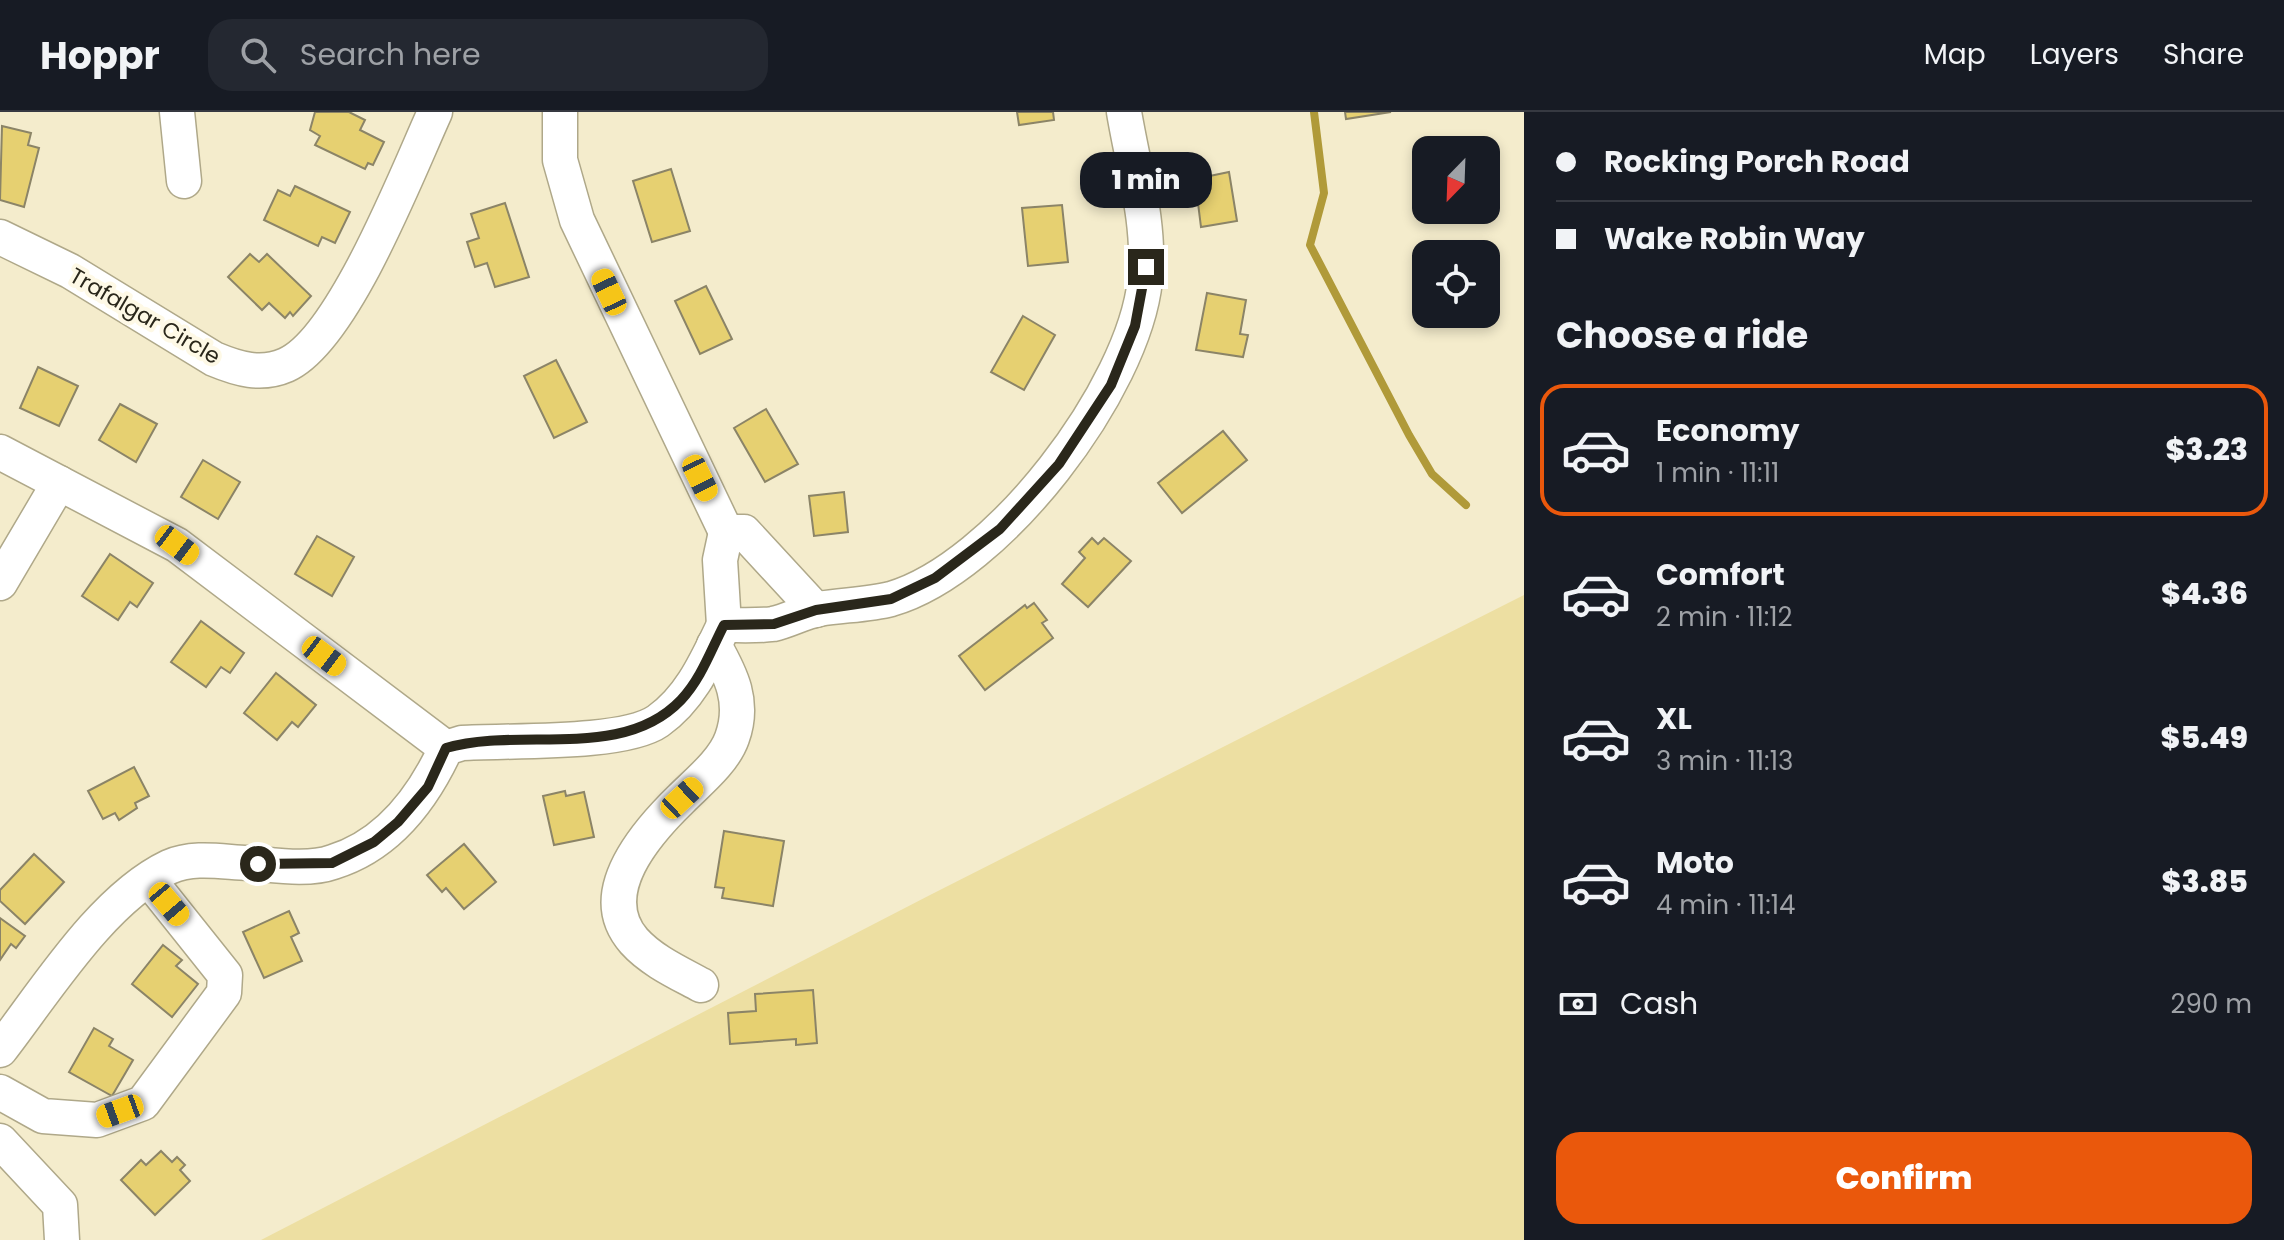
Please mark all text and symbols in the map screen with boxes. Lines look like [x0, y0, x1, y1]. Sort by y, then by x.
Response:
search box [208, 19, 768, 91]
text: Hoppr [40, 29, 160, 82]
icon: search [236, 33, 280, 77]
text: Search here [300, 33, 481, 76]
text: Map [1924, 35, 1986, 74]
text: Layers [2030, 35, 2119, 74]
text: Share [2163, 35, 2244, 74]
north arrow [1412, 136, 1500, 224]
map controls [1412, 136, 1500, 328]
text: Rocking Porch Road [1604, 140, 1910, 183]
callout: 1 min [1080, 151, 1212, 207]
text: 1 min [1112, 162, 1180, 198]
text: Wake Robin Way [1604, 217, 1865, 260]
button: locate [1412, 240, 1500, 328]
route end [1128, 249, 1164, 285]
street label: Trafalgar Circle [64, 260, 226, 372]
car [588, 265, 630, 319]
text: Choose a ride [1556, 310, 1808, 361]
text: Economy [1656, 409, 1800, 452]
icon: car [1560, 414, 1632, 486]
text: $3.23 [2165, 428, 2248, 471]
car [679, 451, 721, 505]
text: 1 min · 11:11 [1656, 455, 1779, 491]
car [151, 521, 203, 569]
text: Comfort [1656, 553, 1785, 596]
icon: car [1560, 558, 1632, 630]
text: $4.36 [2161, 572, 2248, 615]
text: 2 min · 11:12 [1656, 599, 1793, 635]
car [298, 632, 350, 680]
text: XL [1656, 697, 1692, 740]
icon: car [1560, 702, 1632, 774]
text: $5.49 [2161, 716, 2248, 759]
text: 3 min · 11:13 [1656, 743, 1793, 779]
car [656, 773, 708, 823]
text: Moto [1656, 841, 1734, 884]
route start [240, 846, 276, 882]
icon: car [1560, 846, 1632, 918]
text: $3.85 [2162, 860, 2248, 903]
car [144, 878, 194, 930]
text: 4 min · 11:14 [1656, 887, 1795, 923]
icon: cash [1556, 982, 1600, 1026]
text: Cash [1620, 982, 1698, 1025]
text: 290 m [2171, 986, 2252, 1022]
car [93, 1092, 147, 1130]
button: Confirm [1556, 1132, 2252, 1224]

